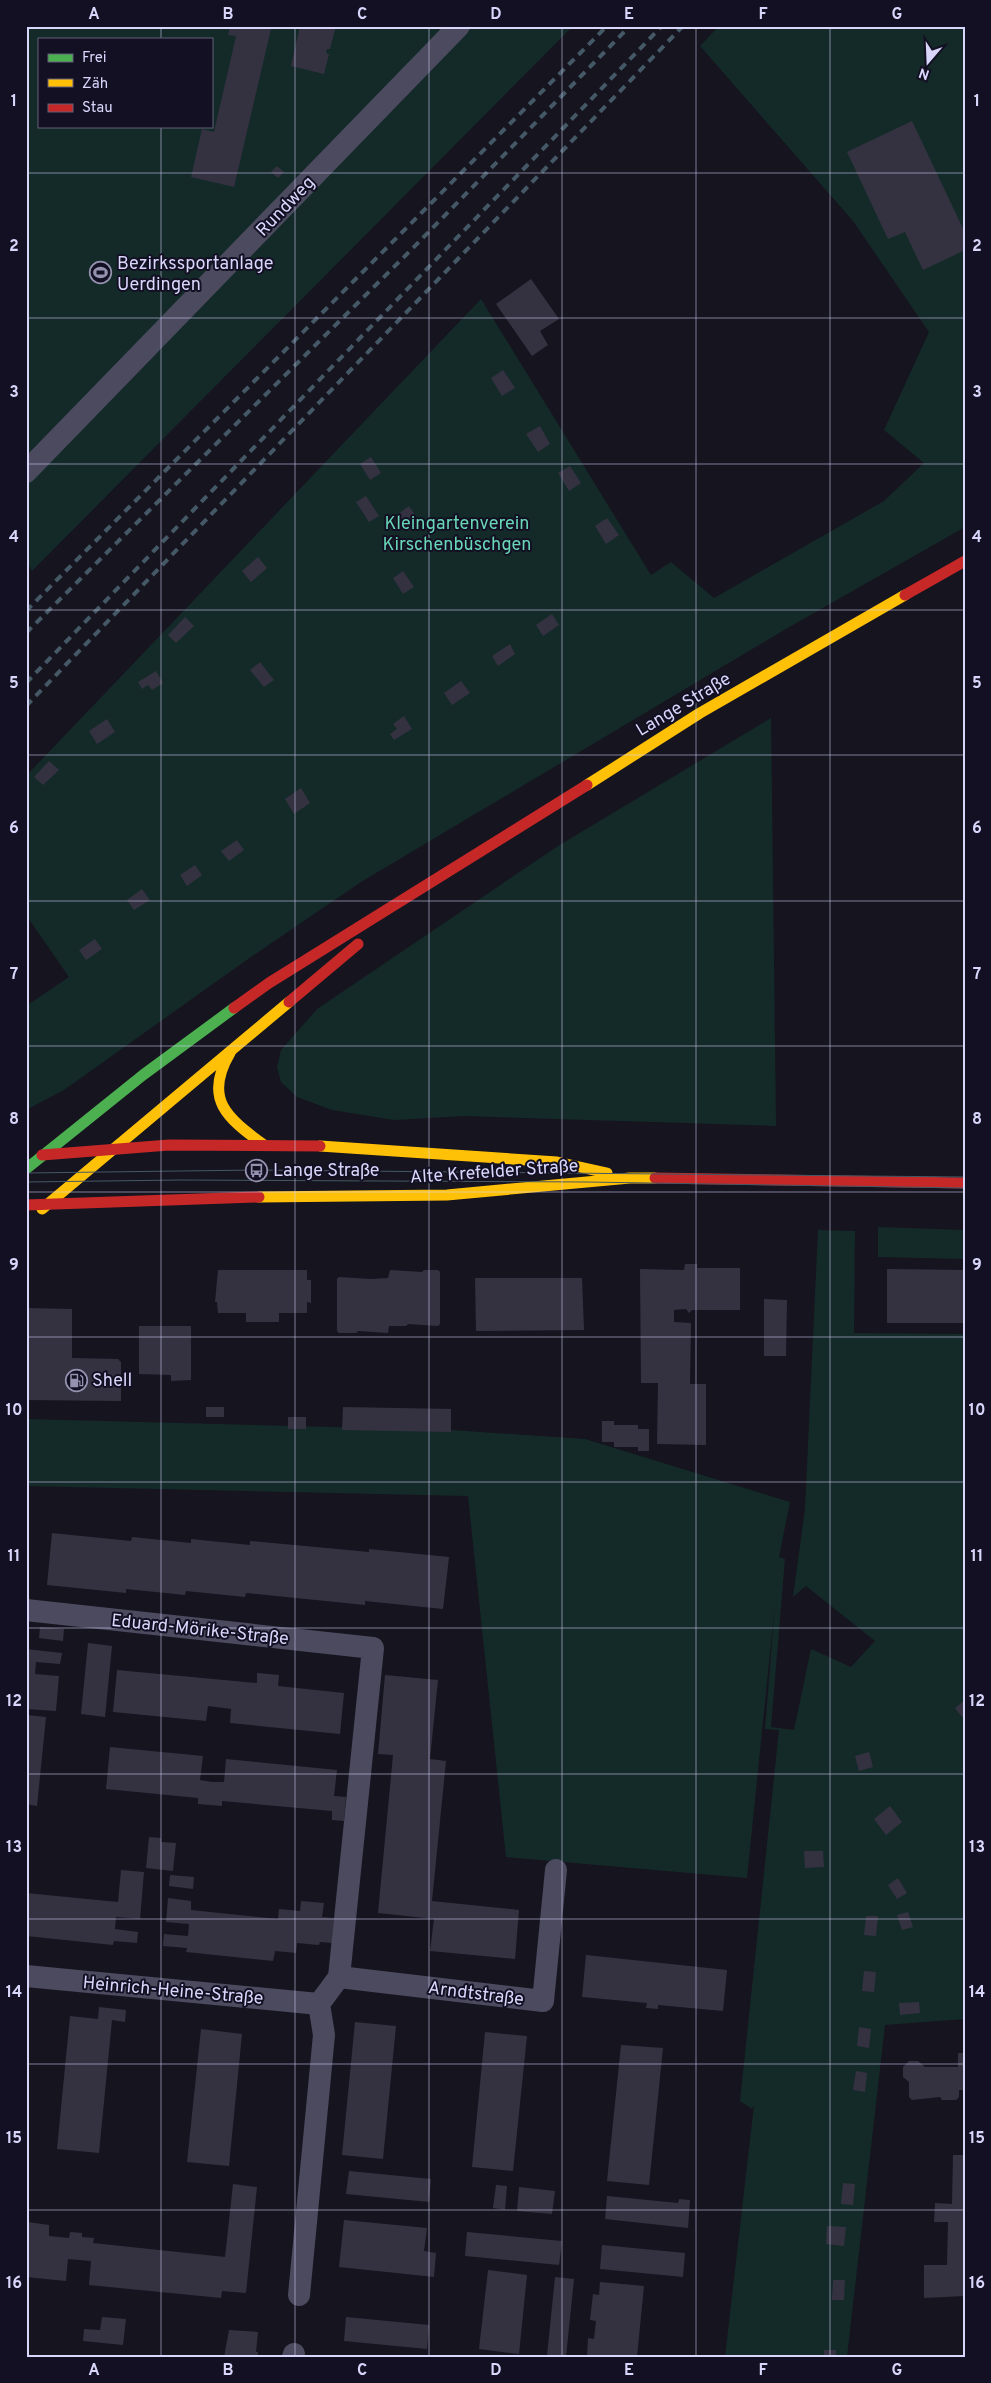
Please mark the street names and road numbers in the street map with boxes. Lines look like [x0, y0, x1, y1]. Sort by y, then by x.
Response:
street label: Rundweg [252, 172, 321, 242]
street label: Lange Straße [632, 668, 735, 743]
street label: Alte Krefelder Straße [409, 1155, 579, 1190]
street label: Eduard-Mörike-Straße [110, 1610, 290, 1651]
street label: Heinrich-Heine-Straße [82, 1972, 264, 2011]
street label: Arndtstraße [427, 1977, 525, 2012]

